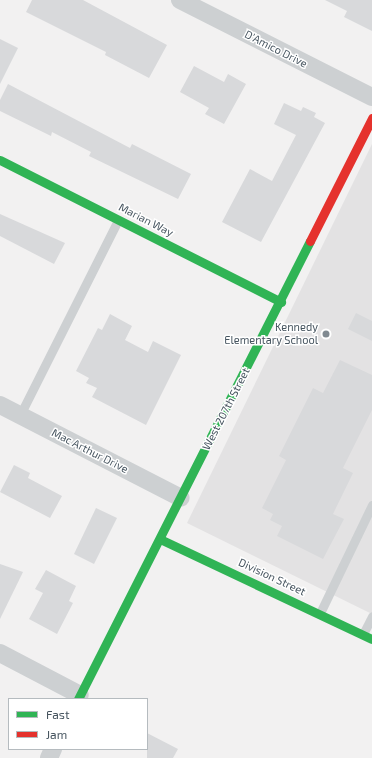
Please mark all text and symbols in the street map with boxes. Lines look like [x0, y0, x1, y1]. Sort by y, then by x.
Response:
street label: D'Amico Drive [242, 28, 310, 70]
street label: Marian Way [116, 201, 176, 239]
place label: Kennedy Elementary School [224, 321, 318, 347]
marker: Kennedy Elementary School [321, 329, 331, 339]
street label: West 207th Street [200, 366, 252, 452]
street label: Mac Arthur Drive [49, 426, 131, 476]
street label: Division Street [236, 556, 308, 598]
legend [8, 698, 148, 750]
text: Fast [46, 707, 69, 721]
text: Jam [46, 727, 67, 741]

